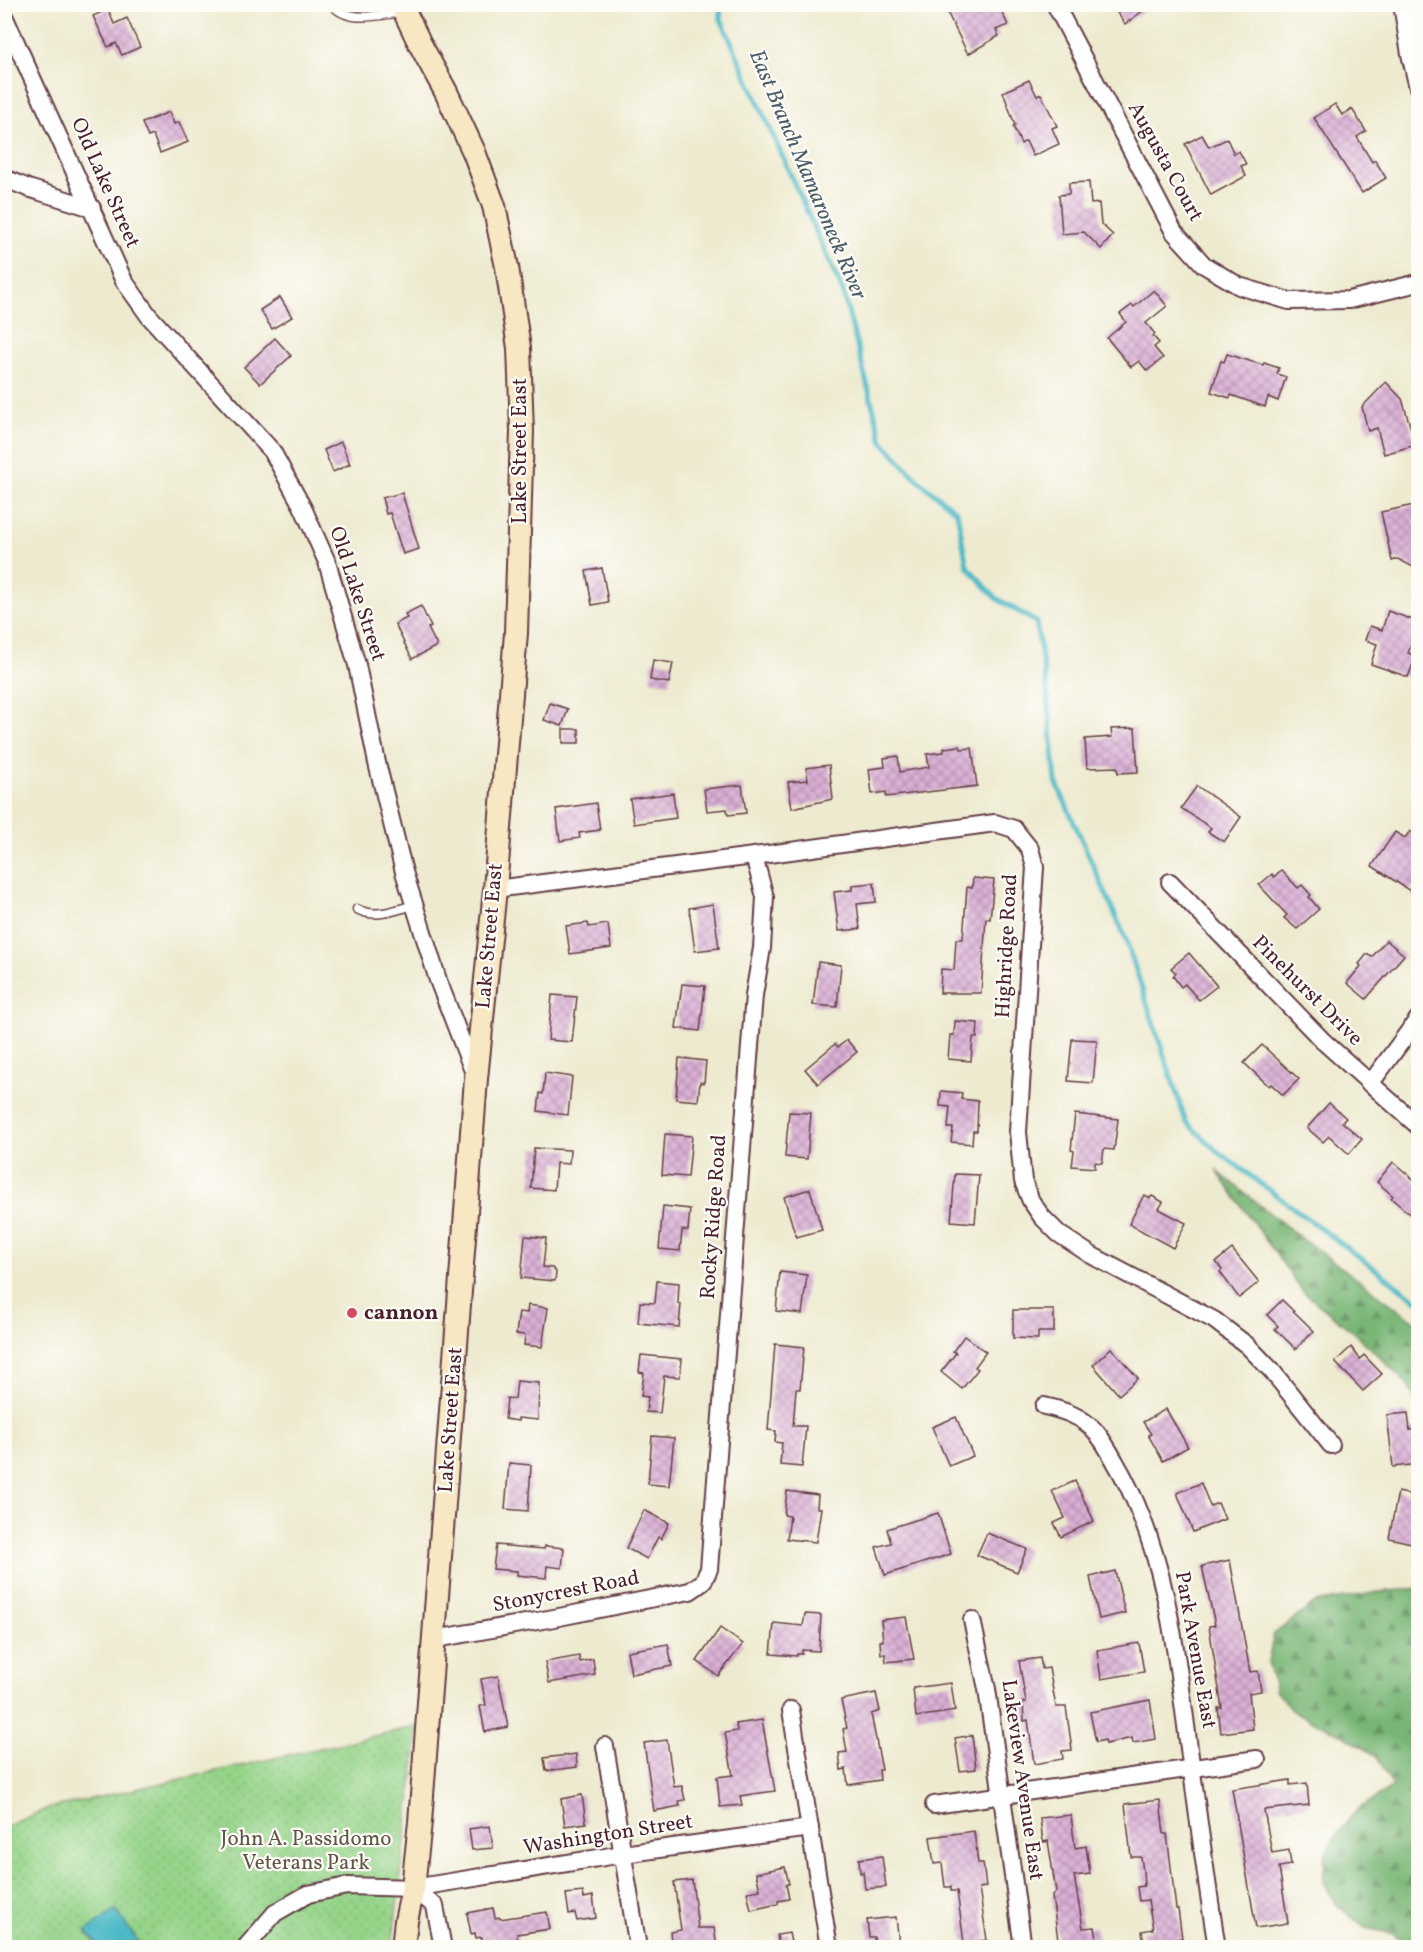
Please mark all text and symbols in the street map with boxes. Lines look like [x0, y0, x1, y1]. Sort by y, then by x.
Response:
water label: East Branch Mamaroneck River [740, 45, 874, 306]
street label: Augusta Court [1120, 97, 1210, 227]
street label: Old Lake Street [63, 113, 147, 253]
street label: Lake Street East [506, 378, 535, 524]
street label: Old Lake Street [322, 523, 392, 665]
street label: Lake Street East [469, 862, 511, 1010]
street label: Highridge Road [989, 873, 1025, 1019]
street label: Pinehurst Drive [1245, 929, 1369, 1053]
street label: Rocky Ridge Road [694, 1134, 734, 1300]
place label: cannon [364, 1299, 439, 1328]
marker: cannon [345, 1306, 359, 1320]
street label: Lake Street East [431, 1346, 471, 1494]
street label: Stonycrest Road [490, 1564, 642, 1620]
street label: Park Avenue East [1167, 1569, 1223, 1731]
street label: Lakeview Avenue East [994, 1678, 1050, 1882]
street label: Washington Street [521, 1807, 695, 1863]
park label: John A. Passidomo Veterans Park [221, 1825, 391, 1878]

